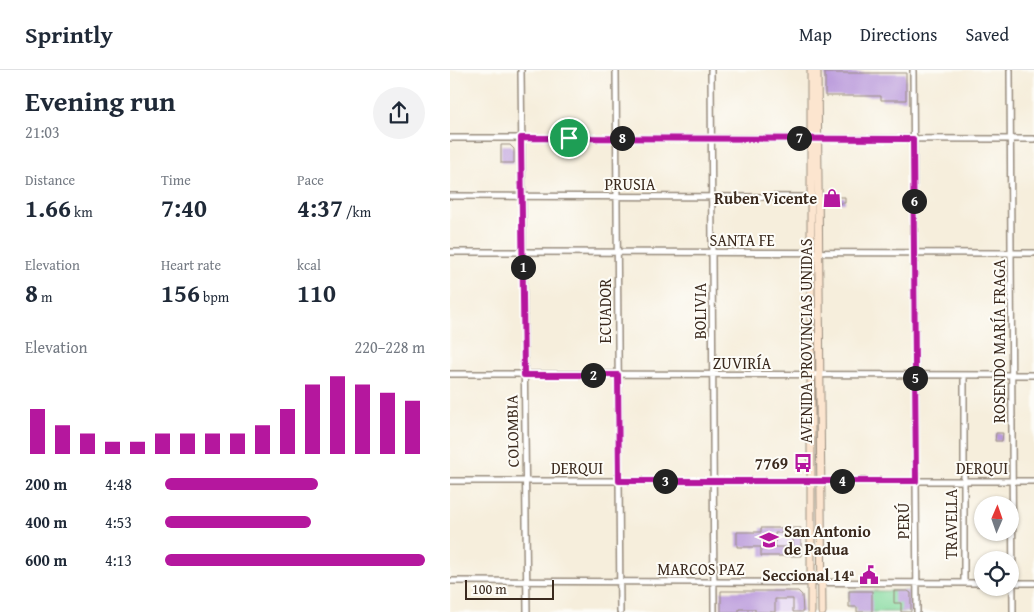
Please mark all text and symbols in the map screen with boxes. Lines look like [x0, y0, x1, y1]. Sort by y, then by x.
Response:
text: Sprintly [25, 17, 113, 52]
text: Map [799, 21, 832, 48]
text: Directions [860, 21, 937, 48]
text: Saved [965, 21, 1009, 48]
text: Evening run [25, 80, 176, 121]
button: share [373, 87, 425, 139]
pin [548, 117, 590, 159]
text: 21:03 [25, 120, 60, 144]
icon: arrive [555, 124, 583, 152]
pin: 8 [610, 126, 634, 150]
pin: 7 [786, 126, 812, 150]
text: 8 [619, 128, 626, 148]
text: 7 [796, 128, 803, 148]
text: Distance [25, 170, 75, 190]
text: Time [161, 170, 191, 190]
text: Pace [297, 170, 324, 190]
street label: PRUSIA [605, 172, 656, 196]
place label: Ruben Vicente [714, 186, 817, 210]
shop icon: Ruben Vicente [821, 187, 843, 209]
pin: 6 [902, 188, 926, 214]
text: 1.66 [25, 190, 71, 226]
text: 7:40 [161, 190, 207, 226]
text: 4:37 [297, 190, 343, 226]
text: 6 [911, 191, 918, 211]
text: km [71, 202, 93, 222]
text: /km [343, 202, 371, 222]
street label: SANTA FE [709, 228, 775, 252]
street label: AVENIDA PROVINCIAS UNIDAS [794, 238, 818, 444]
pin: 1 [510, 254, 536, 280]
text: Elevation [25, 255, 80, 275]
text: Heart rate [161, 255, 221, 275]
text: kcal [297, 255, 321, 275]
text: 1 [520, 257, 527, 277]
street label: ROSENDO MARÍA FRAGA [987, 259, 1011, 423]
text: 8 [25, 275, 38, 311]
text: 156 [161, 275, 200, 311]
text: 110 [297, 275, 336, 311]
street label: ECUADOR [593, 278, 617, 343]
street label: BOLIVIA [688, 282, 712, 339]
text: m [38, 287, 52, 307]
text: bpm [200, 287, 229, 307]
text: Elevation [25, 335, 88, 359]
text: 220–228 m [355, 335, 425, 359]
street label: ZUVIRÍA [713, 351, 771, 375]
pin: 2 [580, 362, 606, 388]
text: 2 [590, 365, 597, 385]
pin: 5 [902, 366, 928, 390]
text: 5 [912, 368, 919, 388]
street label: COLOMBIA [499, 394, 525, 468]
place label: 7769 [755, 451, 788, 475]
bus stop icon: 7769 [792, 452, 814, 474]
street label: DERQUI [551, 456, 603, 480]
street label: DERQUI [956, 456, 1008, 480]
pin: 3 [652, 468, 678, 494]
pin: 4 [830, 468, 854, 494]
text: 3 [662, 471, 669, 491]
text: 4 [839, 471, 846, 491]
text: 200 m [25, 472, 67, 496]
text: 4:48 [105, 472, 132, 496]
street label: TRAVELLA [939, 488, 963, 559]
north arrow [974, 496, 1019, 541]
map controls [974, 496, 1019, 596]
street label: PERÚ [891, 502, 915, 539]
text: 400 m [25, 510, 67, 534]
text: 4:53 [105, 510, 132, 534]
place label: San Antonio de Padua [784, 519, 871, 561]
school or university icon: San Antonio de Padua [758, 529, 780, 551]
text: 600 m [25, 548, 67, 572]
text: 4:13 [105, 548, 132, 572]
button: locate [974, 551, 1019, 596]
street label: MARCOS PAZ [657, 557, 745, 581]
place label: Seccional 14ª [762, 563, 854, 587]
public building icon: Seccional 14ª [858, 564, 880, 586]
scale bar [465, 577, 554, 600]
text: 100 m [472, 579, 507, 599]

